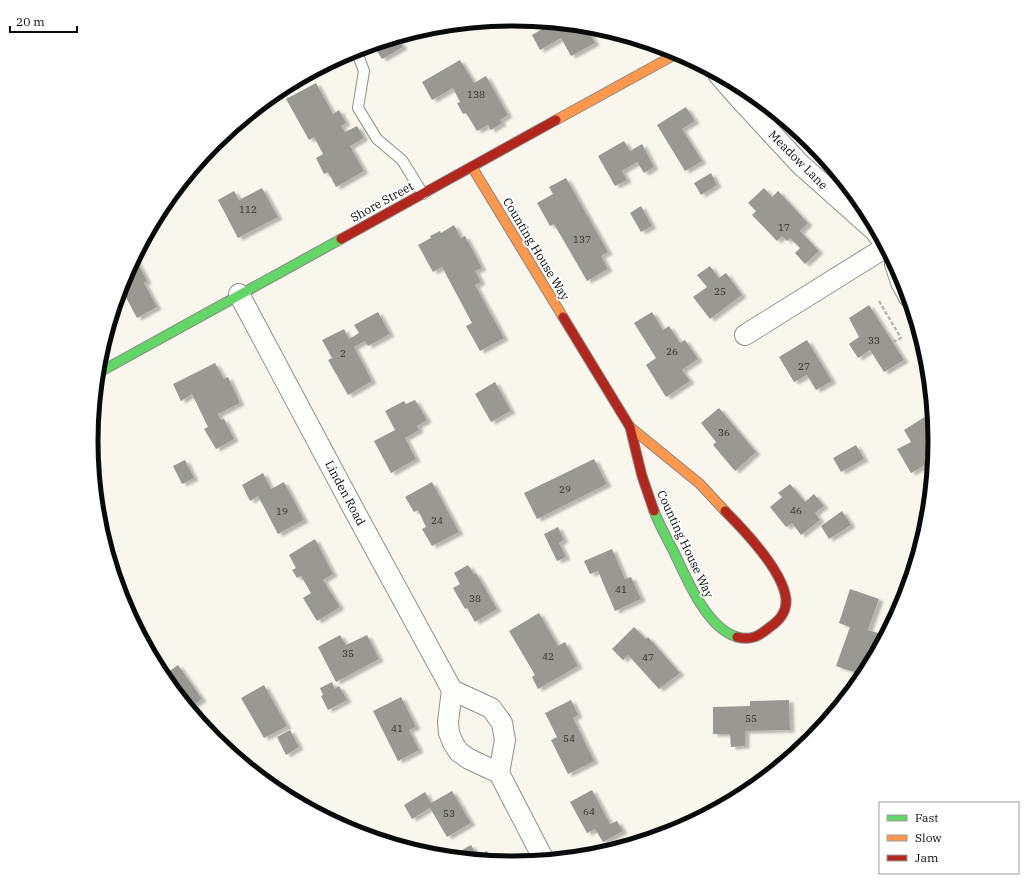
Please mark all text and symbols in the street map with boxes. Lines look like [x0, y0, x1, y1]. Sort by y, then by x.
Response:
scale bar [10, 8, 77, 34]
text: 20 m [16, 14, 45, 29]
house number: 138 [467, 88, 485, 101]
street label: Meadow Lane [766, 127, 831, 192]
street label: Shore Street [348, 178, 416, 225]
street label: Counting House Way [500, 195, 573, 303]
house number: 112 [239, 203, 257, 216]
house number: 17 [778, 221, 790, 234]
house number: 137 [573, 233, 591, 246]
house number: 25 [714, 285, 726, 298]
house number: 33 [868, 334, 880, 347]
house number: 26 [666, 345, 678, 358]
house number: 2 [340, 347, 346, 360]
house number: 27 [798, 360, 810, 373]
house number: 36 [718, 426, 730, 439]
street label: Linden Road [322, 458, 369, 528]
house number: 29 [559, 483, 571, 496]
street label: Counting House Way [654, 488, 717, 600]
house number: 46 [790, 504, 802, 517]
house number: 19 [276, 505, 288, 518]
house number: 24 [431, 514, 443, 527]
house number: 41 [615, 583, 627, 596]
house number: 38 [469, 592, 481, 605]
house number: 35 [342, 647, 354, 660]
house number: 42 [542, 650, 554, 663]
house number: 47 [642, 651, 654, 664]
house number: 55 [745, 712, 757, 725]
house number: 41 [391, 722, 403, 735]
house number: 54 [563, 732, 575, 745]
legend [879, 802, 1019, 874]
house number: 64 [583, 805, 595, 818]
house number: 53 [443, 807, 455, 820]
text: Fast [915, 810, 939, 825]
text: Slow [915, 830, 942, 845]
text: Jam [915, 850, 939, 865]

